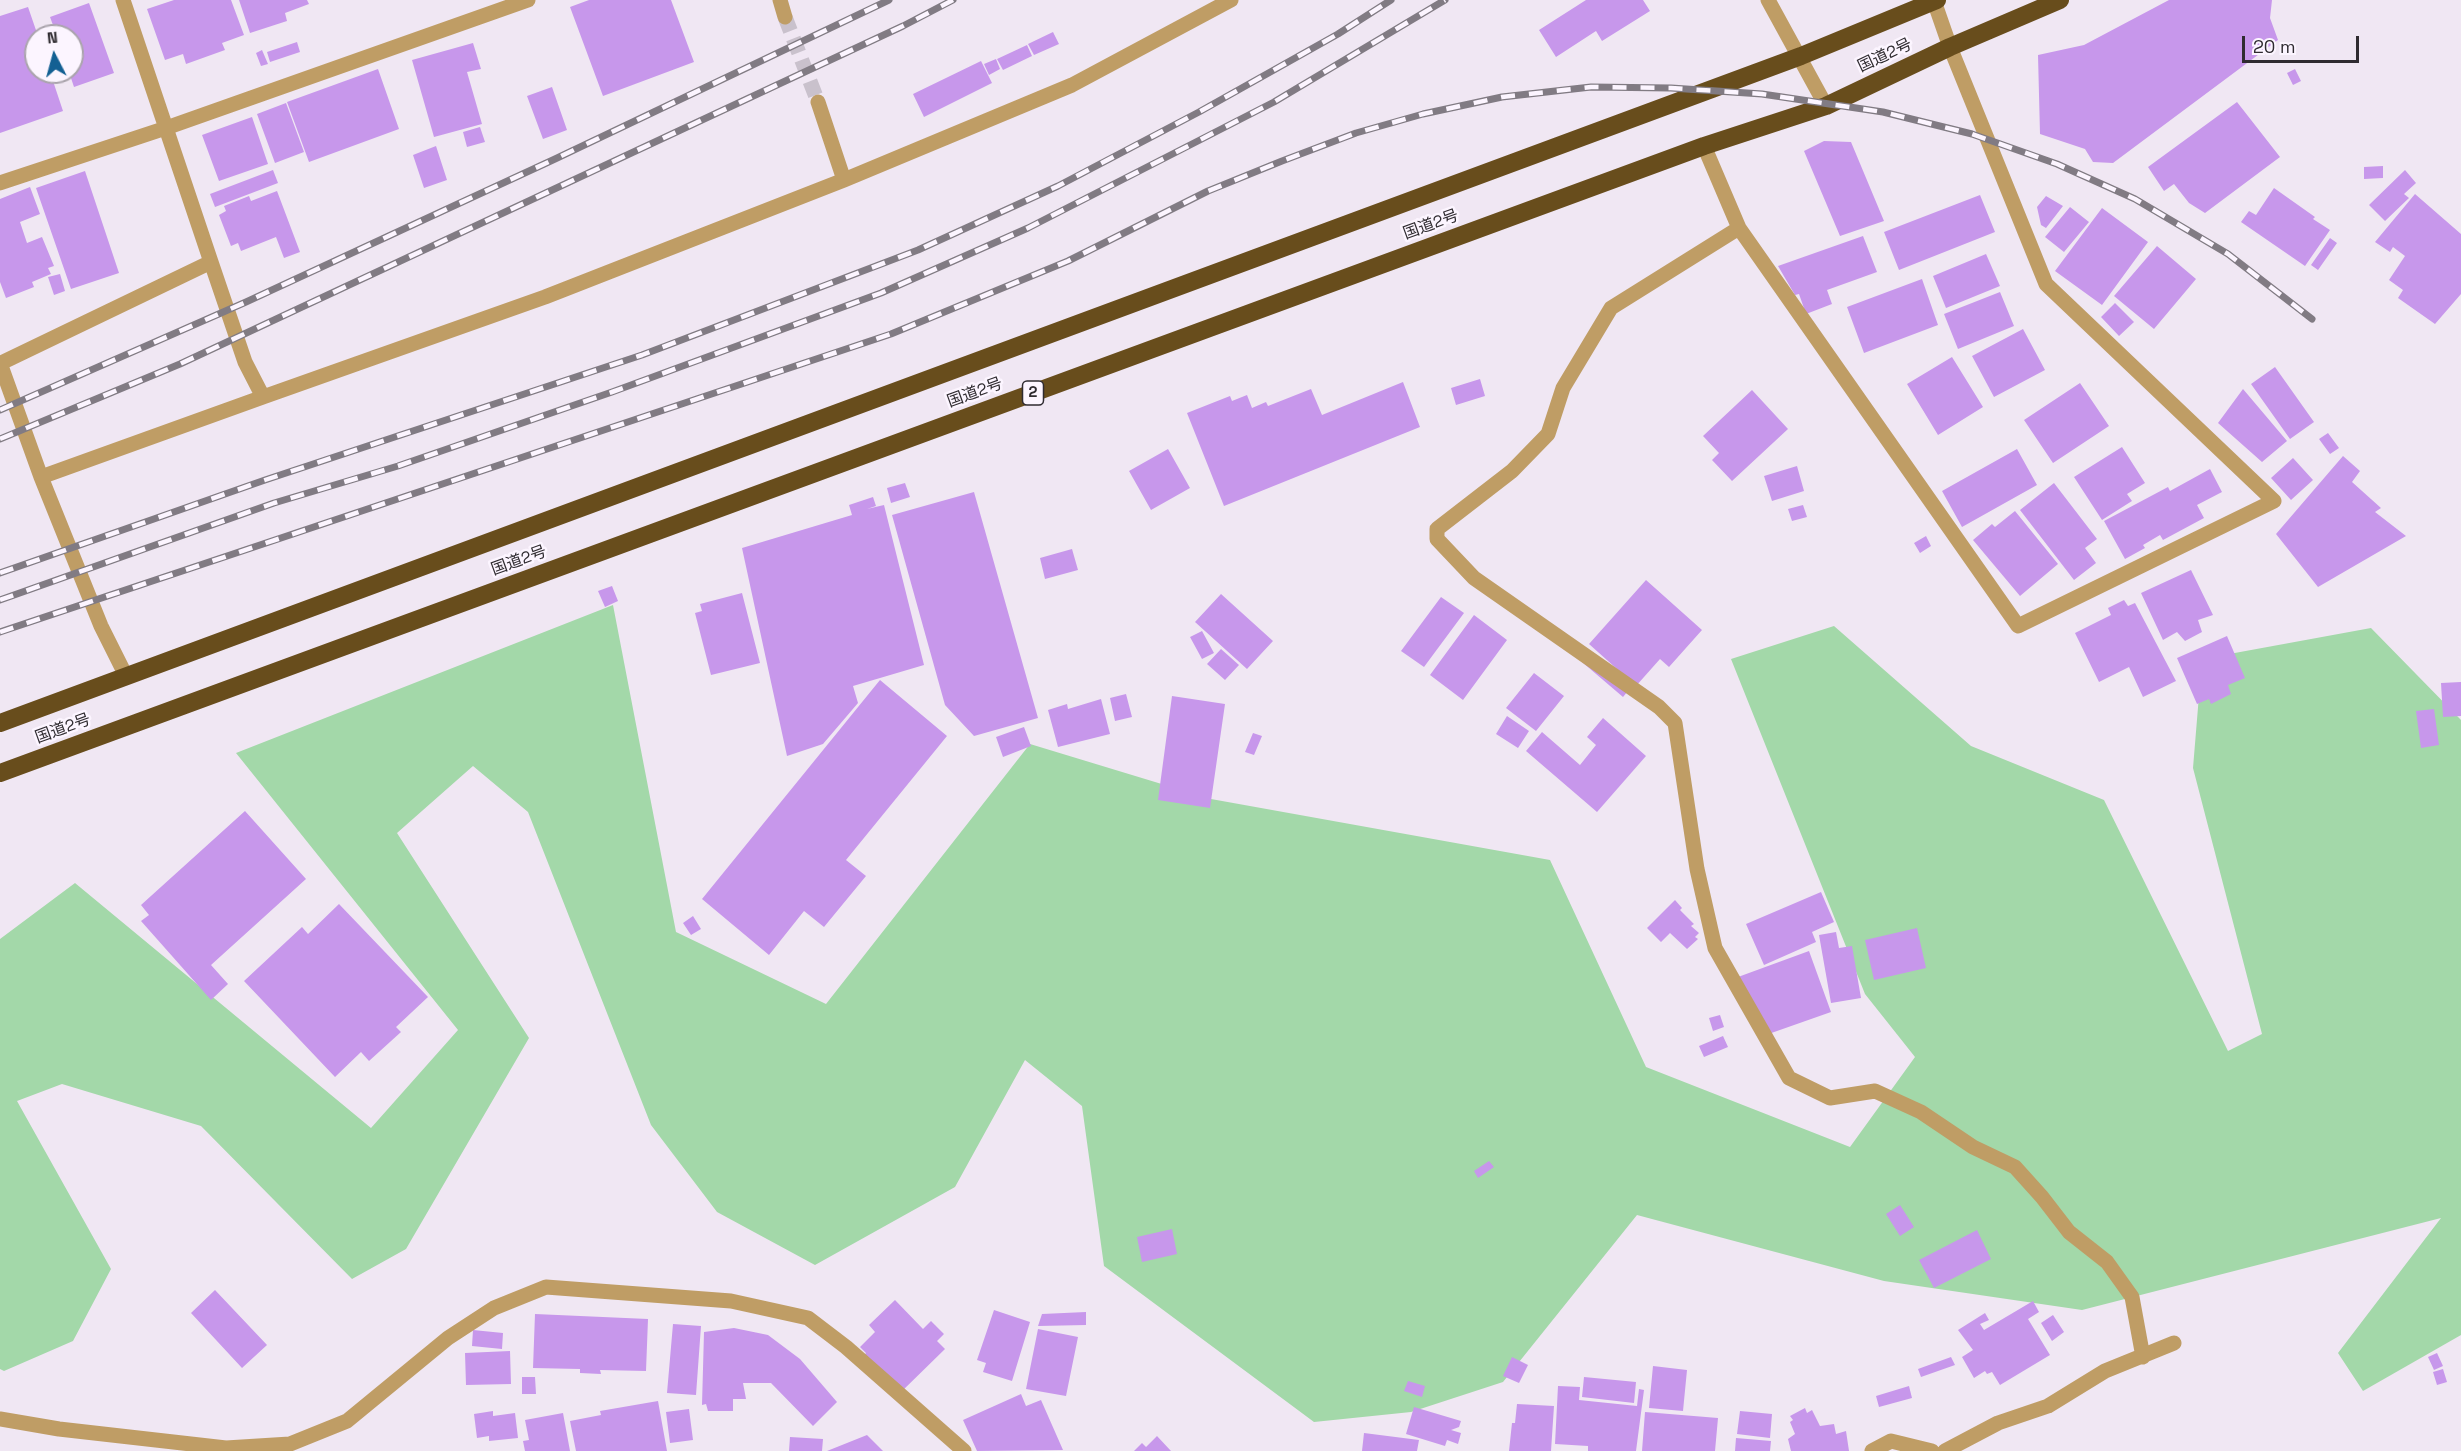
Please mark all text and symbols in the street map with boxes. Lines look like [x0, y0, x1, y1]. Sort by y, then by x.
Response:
north arrow [24, 24, 84, 84]
scale bar [2245, 24, 2362, 62]
text: N [46, 27, 59, 49]
street label: 国道2号 [1855, 35, 1915, 77]
text: 20 m [2253, 35, 2296, 58]
street label: 国道2号 [1401, 206, 1461, 244]
street label: 国道2号 [945, 374, 1005, 412]
road number: 2 [1022, 381, 1044, 405]
street label: 国道2号 [489, 542, 549, 580]
street label: 国道2号 [33, 710, 93, 748]

